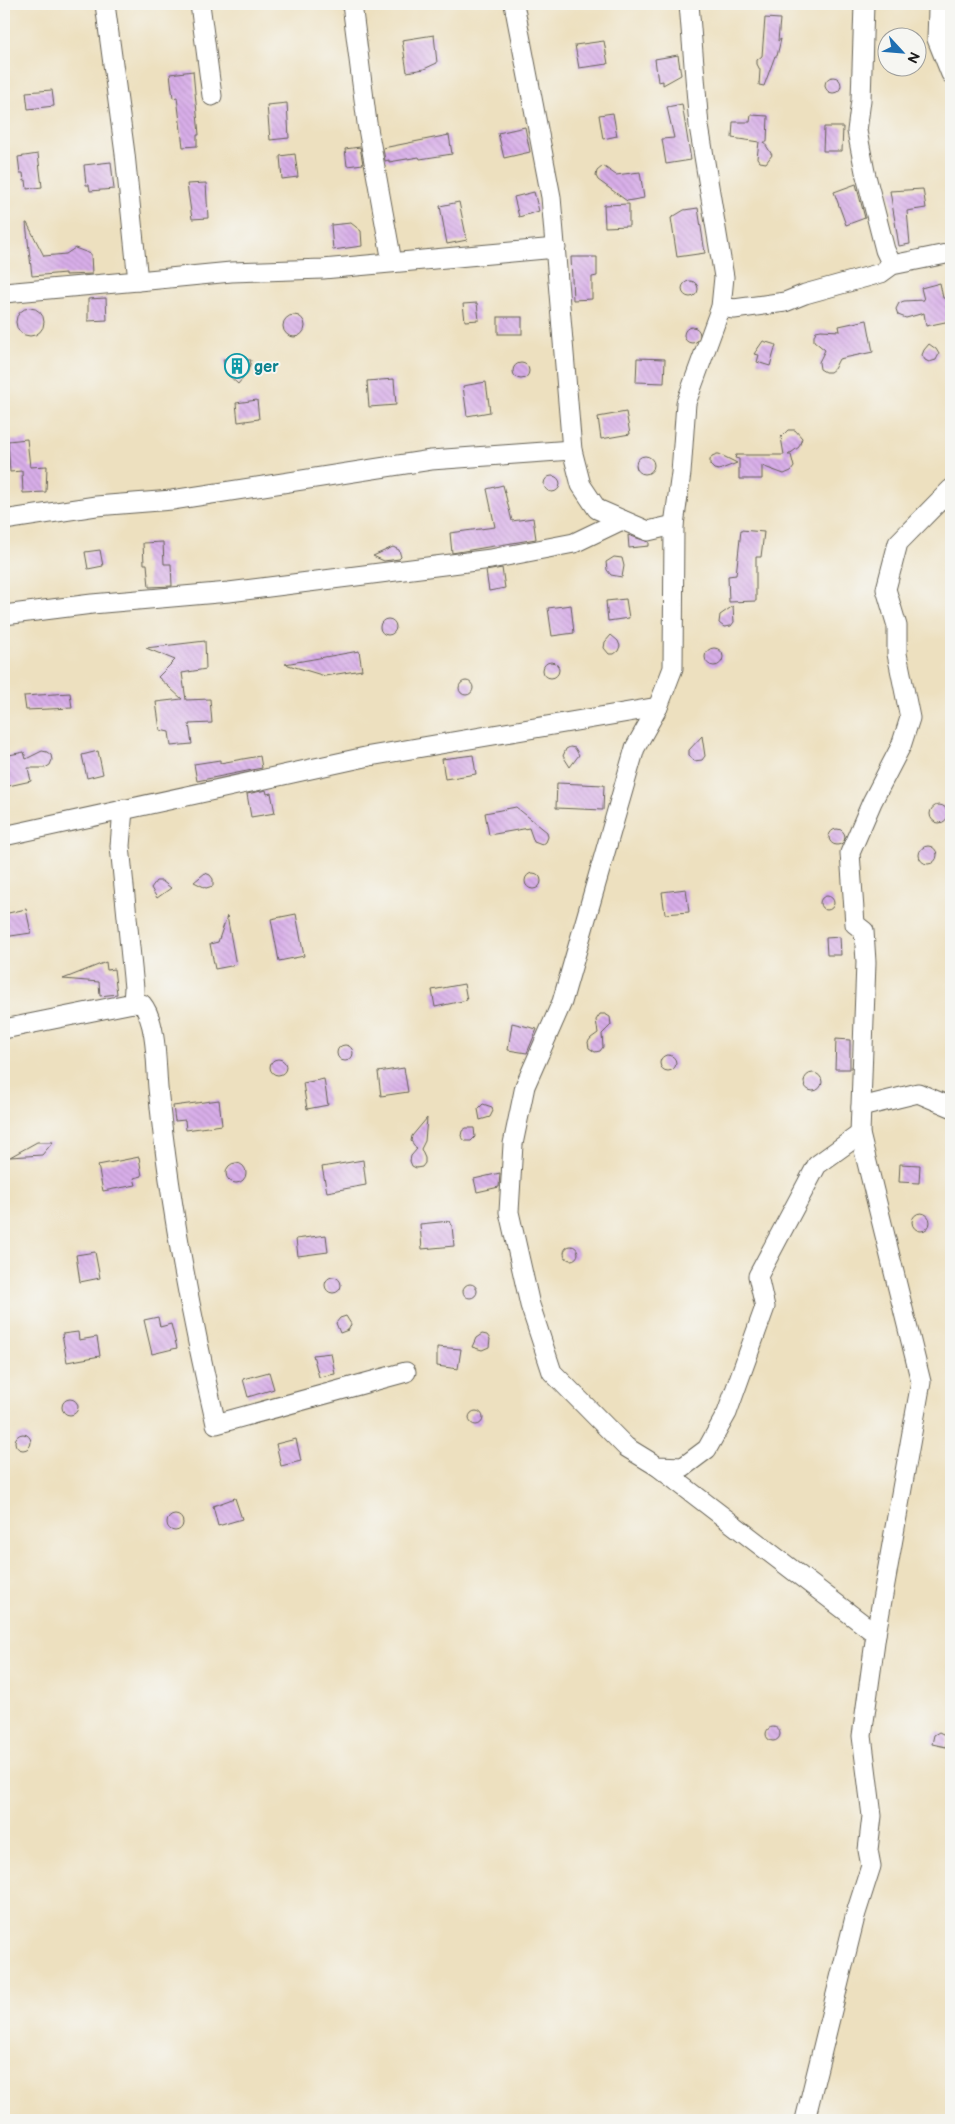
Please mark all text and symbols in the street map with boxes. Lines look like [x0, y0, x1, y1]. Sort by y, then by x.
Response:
north arrow [878, 28, 928, 78]
text: N [903, 49, 923, 66]
building icon: ger [224, 353, 250, 379]
place label: ger [254, 358, 279, 377]

